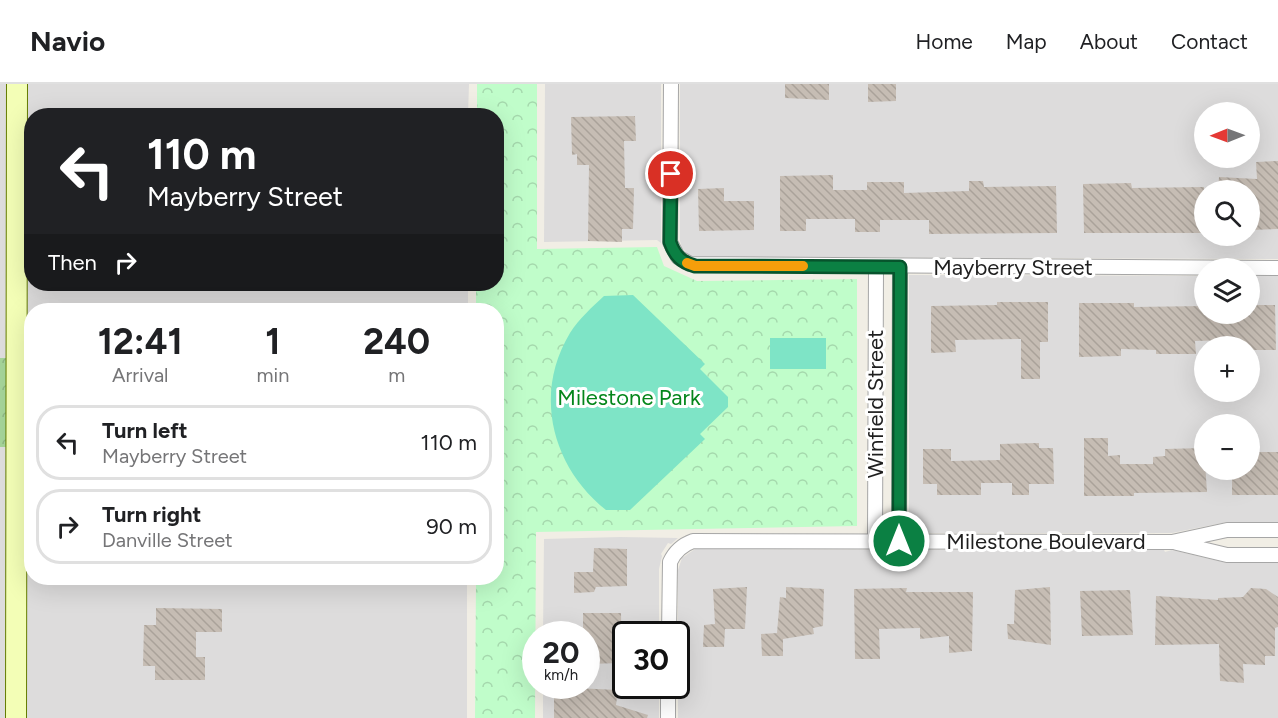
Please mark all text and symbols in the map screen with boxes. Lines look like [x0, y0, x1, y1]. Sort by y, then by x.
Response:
text: Navio [30, 24, 105, 58]
text: Home [916, 29, 973, 54]
text: Map [1006, 29, 1047, 54]
text: About [1080, 29, 1138, 54]
text: Contact [1171, 29, 1248, 54]
north arrow [1194, 102, 1260, 168]
map controls [1194, 102, 1260, 480]
text: 110 m [147, 129, 256, 180]
icon: left [48, 132, 126, 210]
pin [645, 148, 696, 199]
icon: arrive [654, 157, 687, 190]
text: Mayberry Street [147, 180, 343, 213]
button: search [1194, 180, 1260, 246]
icon: right [109, 246, 142, 279]
text: Then [48, 249, 97, 276]
street label: Mayberry Street [933, 254, 1093, 281]
button: layers [1194, 258, 1260, 324]
text: 12:41 [98, 320, 183, 363]
text: 1 [265, 320, 281, 363]
text: 240 [363, 320, 430, 363]
street label: Winfield Street [862, 330, 889, 478]
button: + [1194, 336, 1260, 402]
text: Arrival [112, 363, 168, 387]
text: min [257, 363, 289, 387]
text: m [388, 363, 405, 387]
park label: Milestone Park [557, 384, 701, 411]
button: − [1194, 414, 1260, 480]
text: Turn left [102, 417, 188, 444]
icon: left [51, 426, 84, 459]
text: 110 m [421, 429, 477, 456]
text: Mayberry Street [102, 444, 247, 468]
text: Turn right [102, 501, 201, 528]
position arrow [867, 509, 931, 573]
icon: right [51, 510, 84, 543]
text: 90 m [426, 513, 477, 540]
text: Danville Street [102, 528, 233, 552]
street label: Milestone Boulevard [946, 528, 1146, 555]
speed limit sign: 30 [612, 621, 690, 699]
text: 20 [543, 634, 579, 671]
text: km/h [544, 666, 578, 684]

